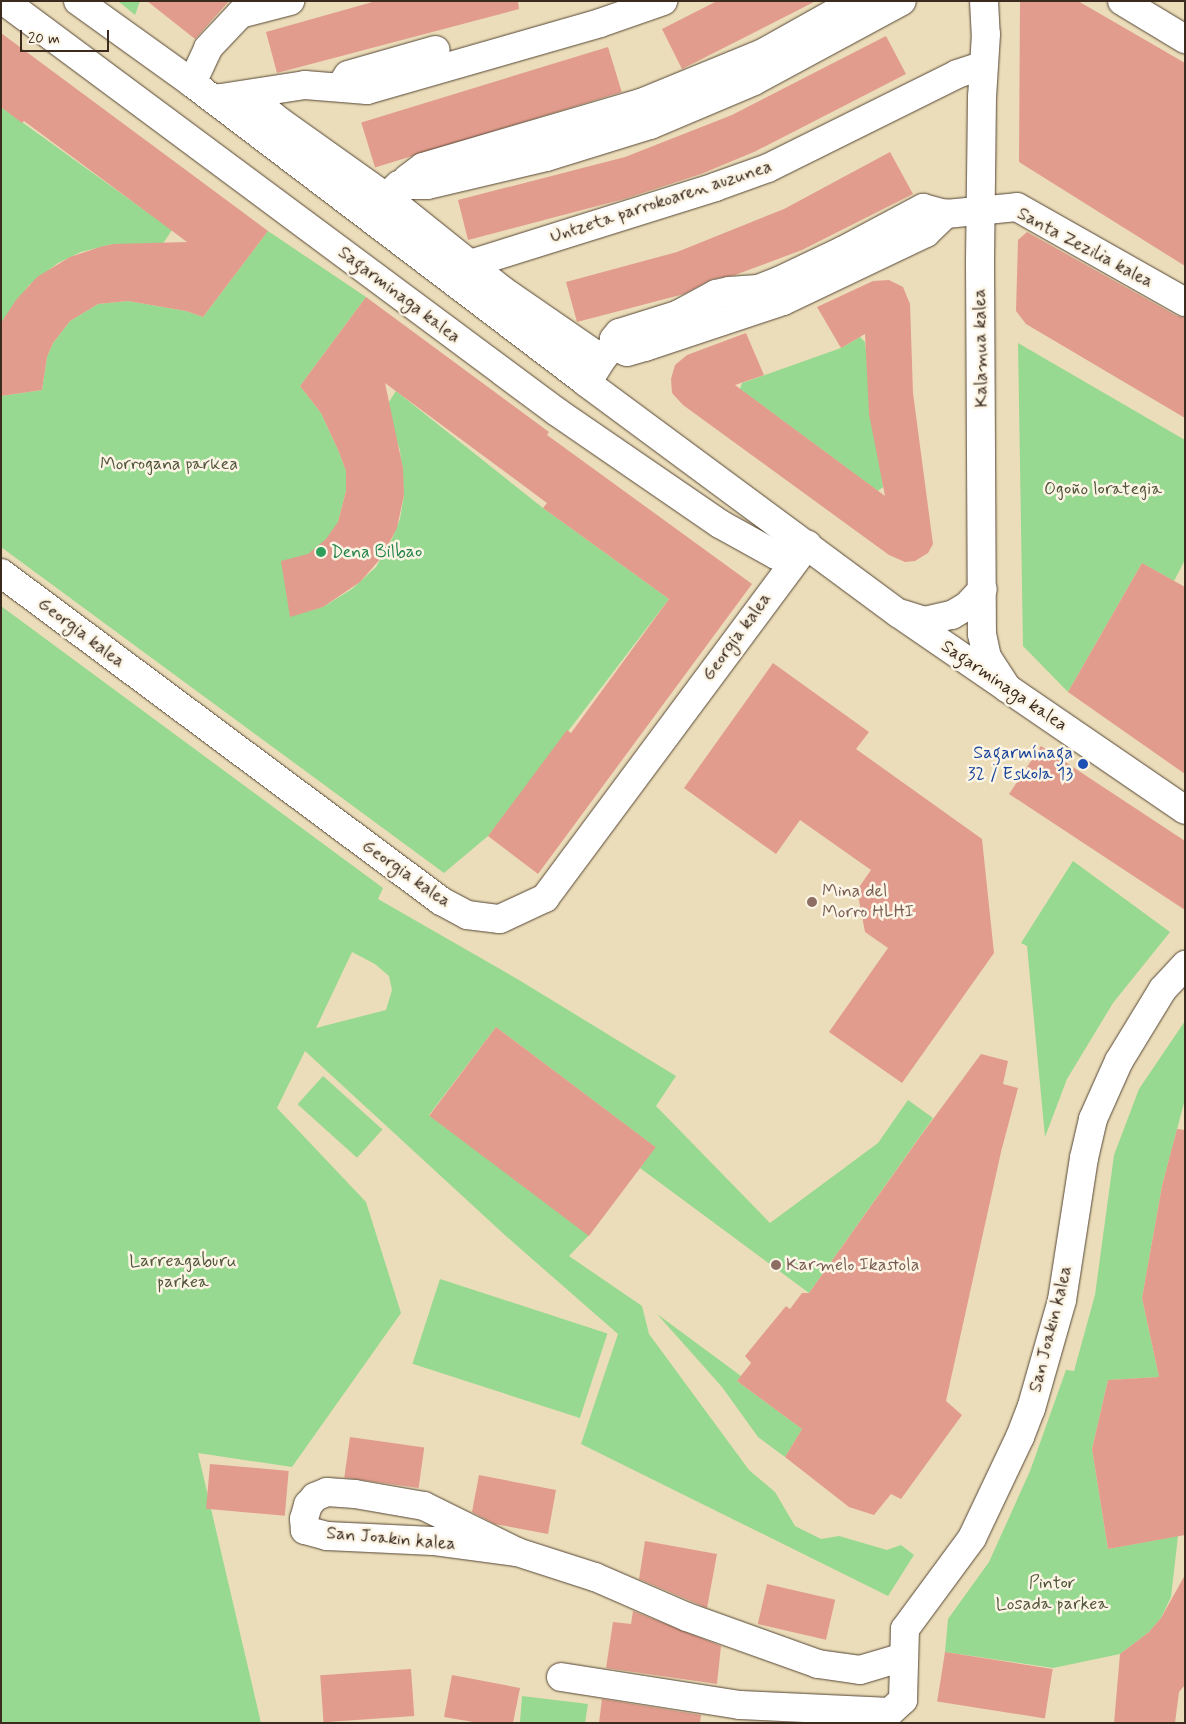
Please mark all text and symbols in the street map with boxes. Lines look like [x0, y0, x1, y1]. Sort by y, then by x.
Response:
scale bar [22, 20, 111, 52]
text: 20 m [28, 29, 60, 49]
street label: Untzeta parrokoaren auzunea [548, 156, 774, 248]
street label: Santa Zezilia kalea [1012, 202, 1158, 294]
street label: Sagarminaga kalea [333, 242, 465, 348]
street label: Kalamua kalea [969, 287, 993, 409]
park label: Morrogana parkea [100, 453, 238, 475]
park label: Ogoño lorategia [1046, 478, 1160, 500]
place label: Dena Bilbao [331, 541, 420, 563]
marker: Dena Bilbao [315, 546, 327, 558]
street label: Georgia kalea [697, 588, 777, 686]
street label: Georgia kalea [32, 593, 130, 673]
street label: Sagarminaga kalea [937, 636, 1071, 736]
place label: Sagarmínaga 32 / Eskola 13 [967, 743, 1073, 786]
marker: Sagarmínaga 32 / Eskola 13 [1077, 758, 1089, 770]
street label: Georgia kalea [356, 835, 456, 913]
place label: Mina del Morro HLHI [822, 881, 914, 924]
marker: Mina del Morro HLHI [806, 896, 818, 908]
park label: Larreagaburu parkea [129, 1251, 237, 1294]
place label: Karmelo Ikastola [786, 1254, 920, 1276]
marker: Karmelo Ikastola [770, 1259, 782, 1271]
street label: San Joakin kalea [1024, 1260, 1078, 1398]
street label: San Joakin kalea [322, 1522, 460, 1556]
park label: Pintor Losada parkea [996, 1573, 1108, 1616]

